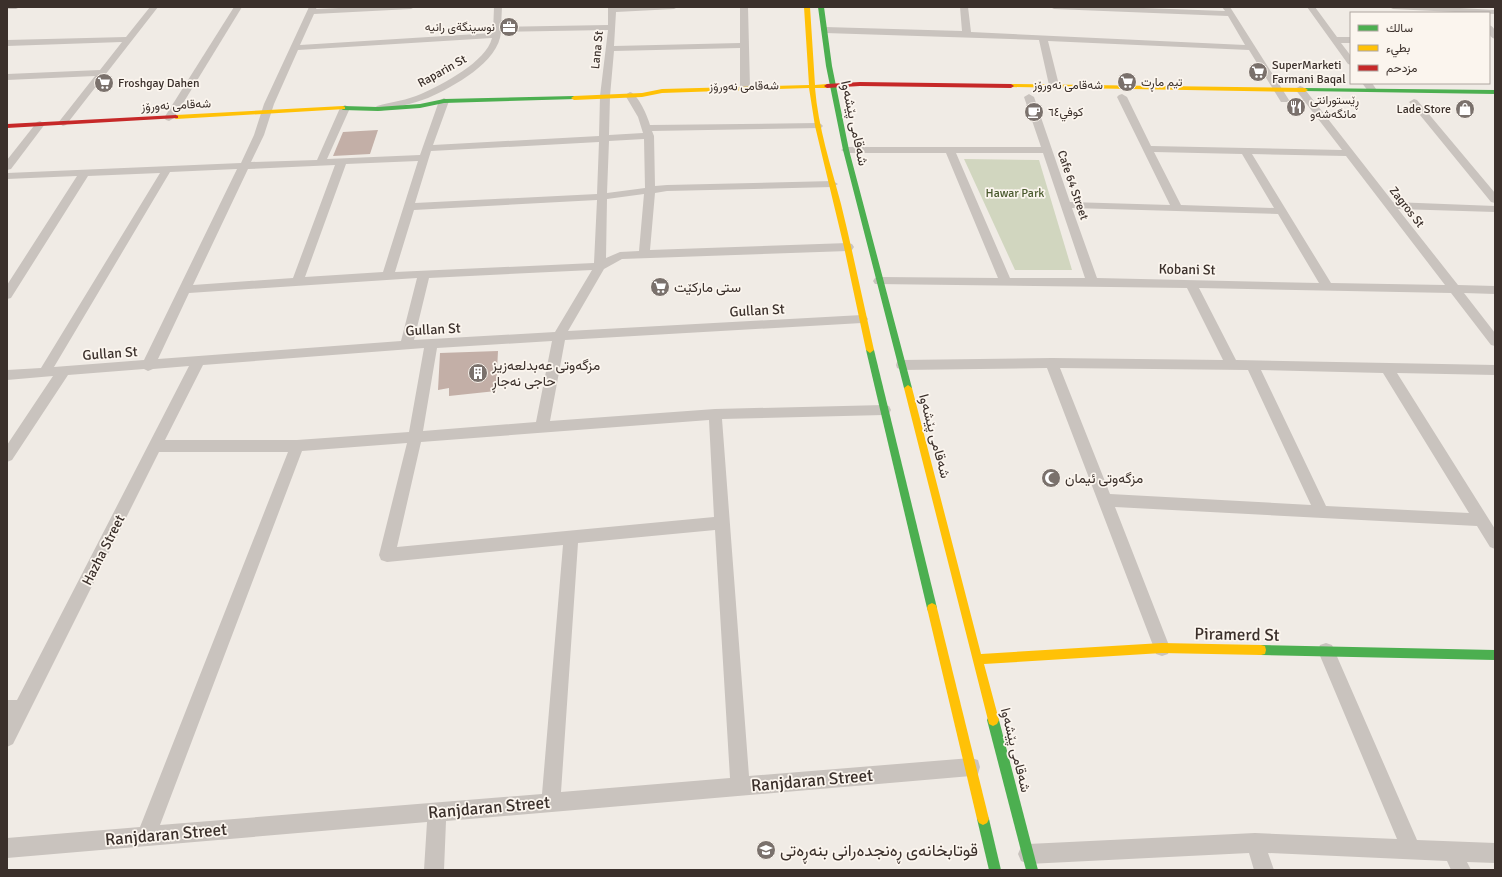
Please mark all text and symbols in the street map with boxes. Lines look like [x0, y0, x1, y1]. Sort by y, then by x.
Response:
legend [1350, 12, 1490, 84]
office icon: نوسينگةى رانيه [498, 16, 520, 38]
place label: نوسينگةى رانيه [425, 20, 495, 35]
text: سالك [1386, 21, 1413, 36]
street label: Lana St [588, 30, 607, 70]
text: بطيء [1386, 41, 1410, 58]
street label: Raparin St [415, 52, 469, 91]
place label: SuperMarketi Farmani Baqal [1272, 58, 1346, 87]
supermarket icon: SuperMarketi Farmani Baqal [1247, 61, 1269, 83]
text: مزدحم [1386, 61, 1417, 76]
supermarket icon: تیم ماڕت [1116, 71, 1138, 93]
supermarket icon: Froshgay Dahen [93, 72, 115, 94]
place label: تیم ماڕت [1141, 75, 1183, 92]
place label: Froshgay Dahen [118, 76, 200, 91]
street label: شەقامی نەورۆز [708, 78, 779, 95]
street label: شەقامی نەورۆز [1032, 78, 1103, 93]
street label: شەقامی پێشەوا [836, 79, 872, 167]
place label: ڕێستورانتی مانگەشەو [1310, 93, 1359, 122]
street label: شەقامی نەورۆز [140, 96, 211, 115]
restaurant icon: ڕێستورانتی مانگەشەو [1285, 96, 1307, 118]
shop icon: Lade Store [1454, 98, 1476, 120]
cafe icon: كوفي٦٤ [1023, 101, 1045, 123]
place label: Lade Store [1397, 102, 1451, 117]
place label: كوفي٦٤ [1048, 105, 1083, 122]
street label: Cafe 64 Street [1054, 148, 1091, 222]
street label: Zagros St [1386, 184, 1427, 231]
park label: Hawar Park [986, 186, 1044, 201]
street label: Kobani St [1158, 261, 1216, 278]
supermarket icon: ستی مارکێت [649, 276, 671, 298]
place label: ستی مارکێت [674, 279, 741, 296]
street label: Gullan St [729, 301, 785, 320]
street label: Gullan St [405, 320, 461, 339]
street label: Gullan St [82, 343, 138, 364]
place label: مزگەوتی عەبدلعەزیز حاجی نەجاڕ [491, 357, 600, 393]
building icon: مزگەوتی عەبدلعەزیز حاجی نەجاڕ [467, 362, 489, 384]
street label: شەقامی پێشەوا [914, 392, 954, 480]
mosque icon: مزگەوتی ئیمان [1040, 467, 1062, 489]
place label: مزگەوتی ئیمان [1065, 470, 1143, 487]
street label: Hazha Street [78, 512, 129, 588]
street label: Piramerd St [1194, 623, 1280, 646]
street label: شەقامی پێشەوا [996, 706, 1034, 794]
street label: Ranjdaran Street [750, 765, 874, 796]
street label: Ranjdaran Street [427, 792, 551, 823]
street label: Ranjdaran Street [104, 819, 228, 850]
school or university icon: قوتابخانەی ڕەنجدەرانی بنەڕەتی [755, 839, 777, 861]
place label: قوتابخانەی ڕەنجدەرانی بنەڕەتی [780, 840, 978, 864]

